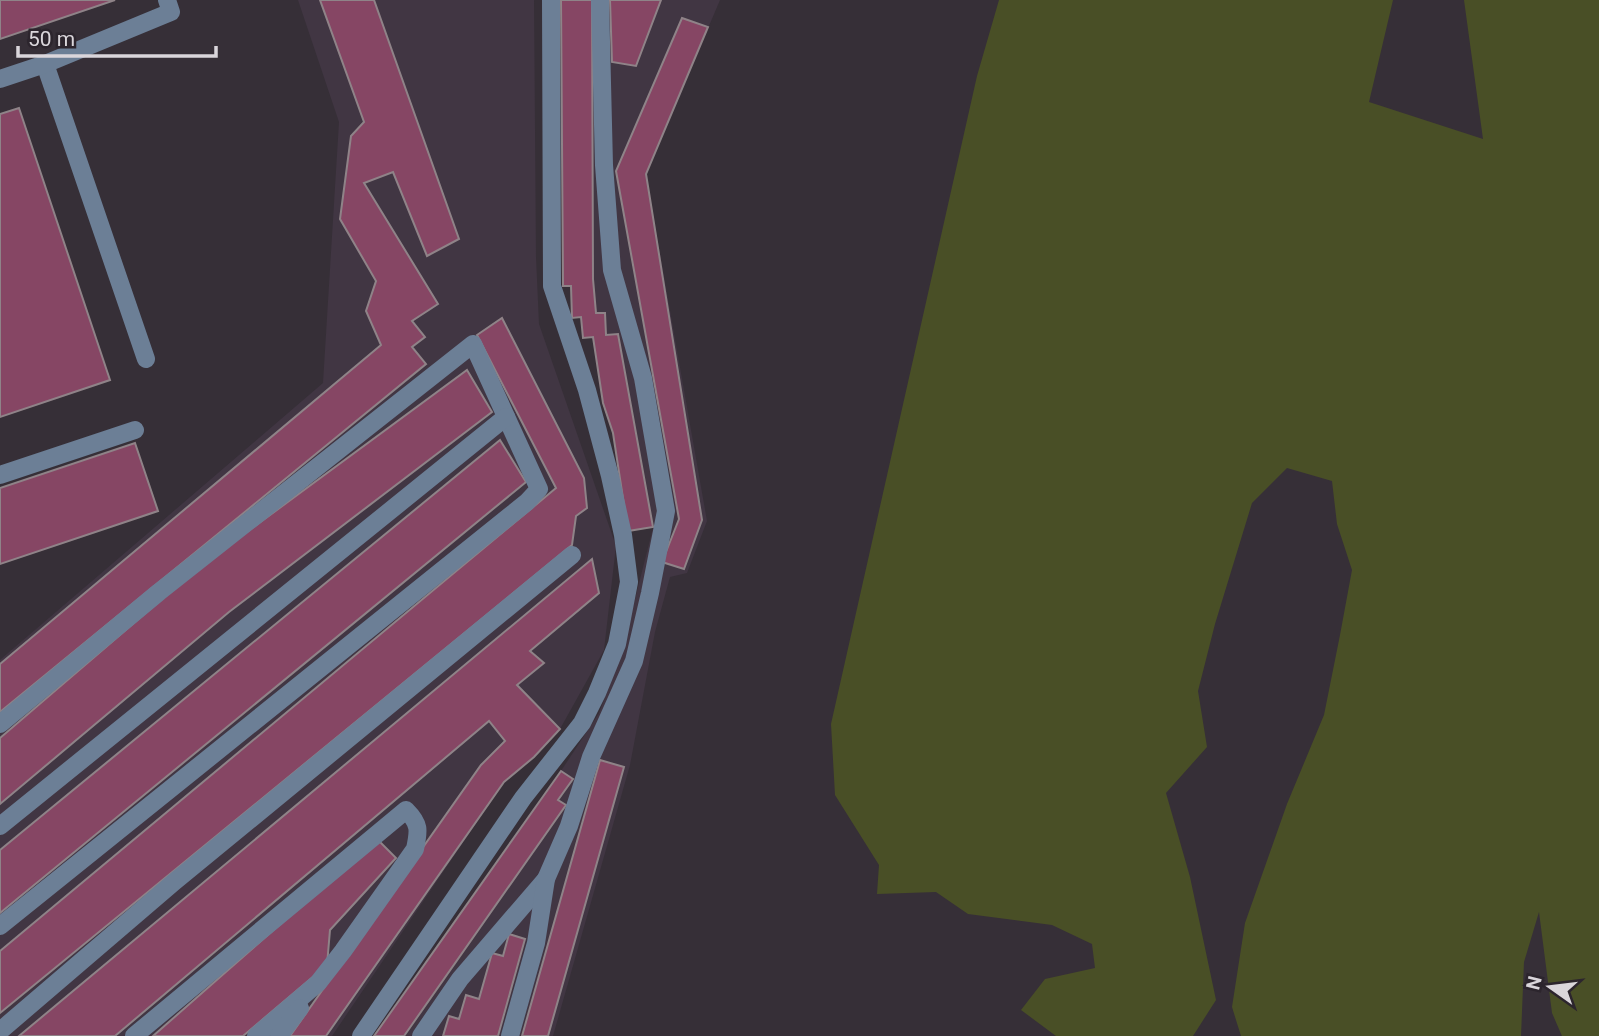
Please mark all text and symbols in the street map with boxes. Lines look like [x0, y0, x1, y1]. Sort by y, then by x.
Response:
scale bar [18, 14, 215, 58]
text: 50 m [28, 27, 75, 51]
north arrow [1515, 952, 1585, 1022]
text: N [1521, 974, 1547, 992]

